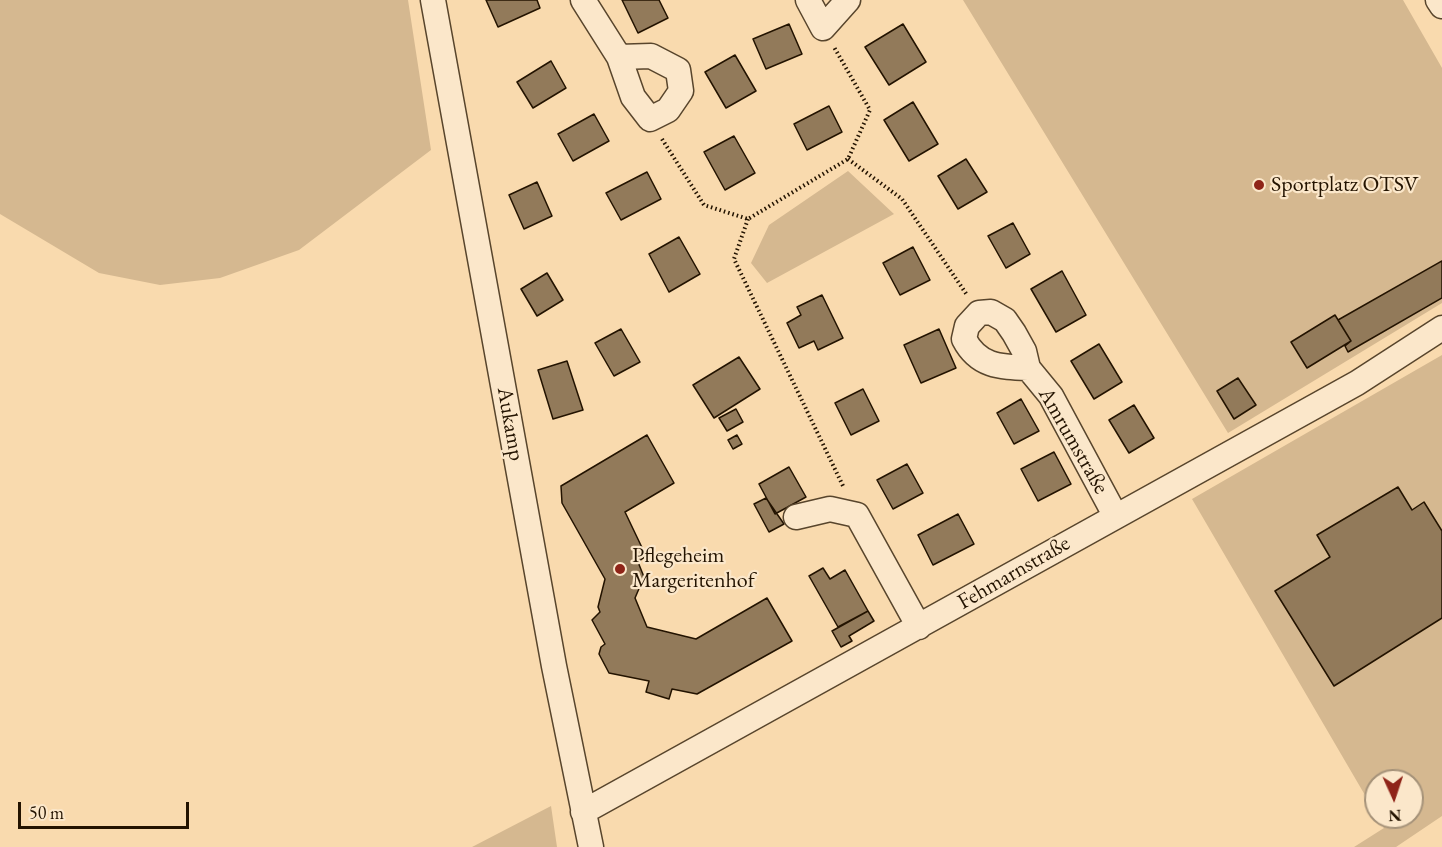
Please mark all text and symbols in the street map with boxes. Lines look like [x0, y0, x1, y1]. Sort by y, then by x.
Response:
place label: Sportplatz OTSV [1271, 172, 1419, 198]
marker: Sportplatz OTSV [1252, 178, 1266, 192]
street label: Amrumstraße [1032, 383, 1114, 499]
street label: Aukamp [491, 385, 529, 463]
street label: Fehmarnstraße [953, 530, 1075, 616]
place label: Pflegeheim Margeritenhof [632, 543, 755, 594]
marker: Pflegeheim Margeritenhof [613, 562, 627, 576]
north arrow [1364, 769, 1424, 829]
scale bar [21, 790, 192, 828]
text: 50 m [29, 801, 64, 824]
text: N [1388, 805, 1402, 826]

